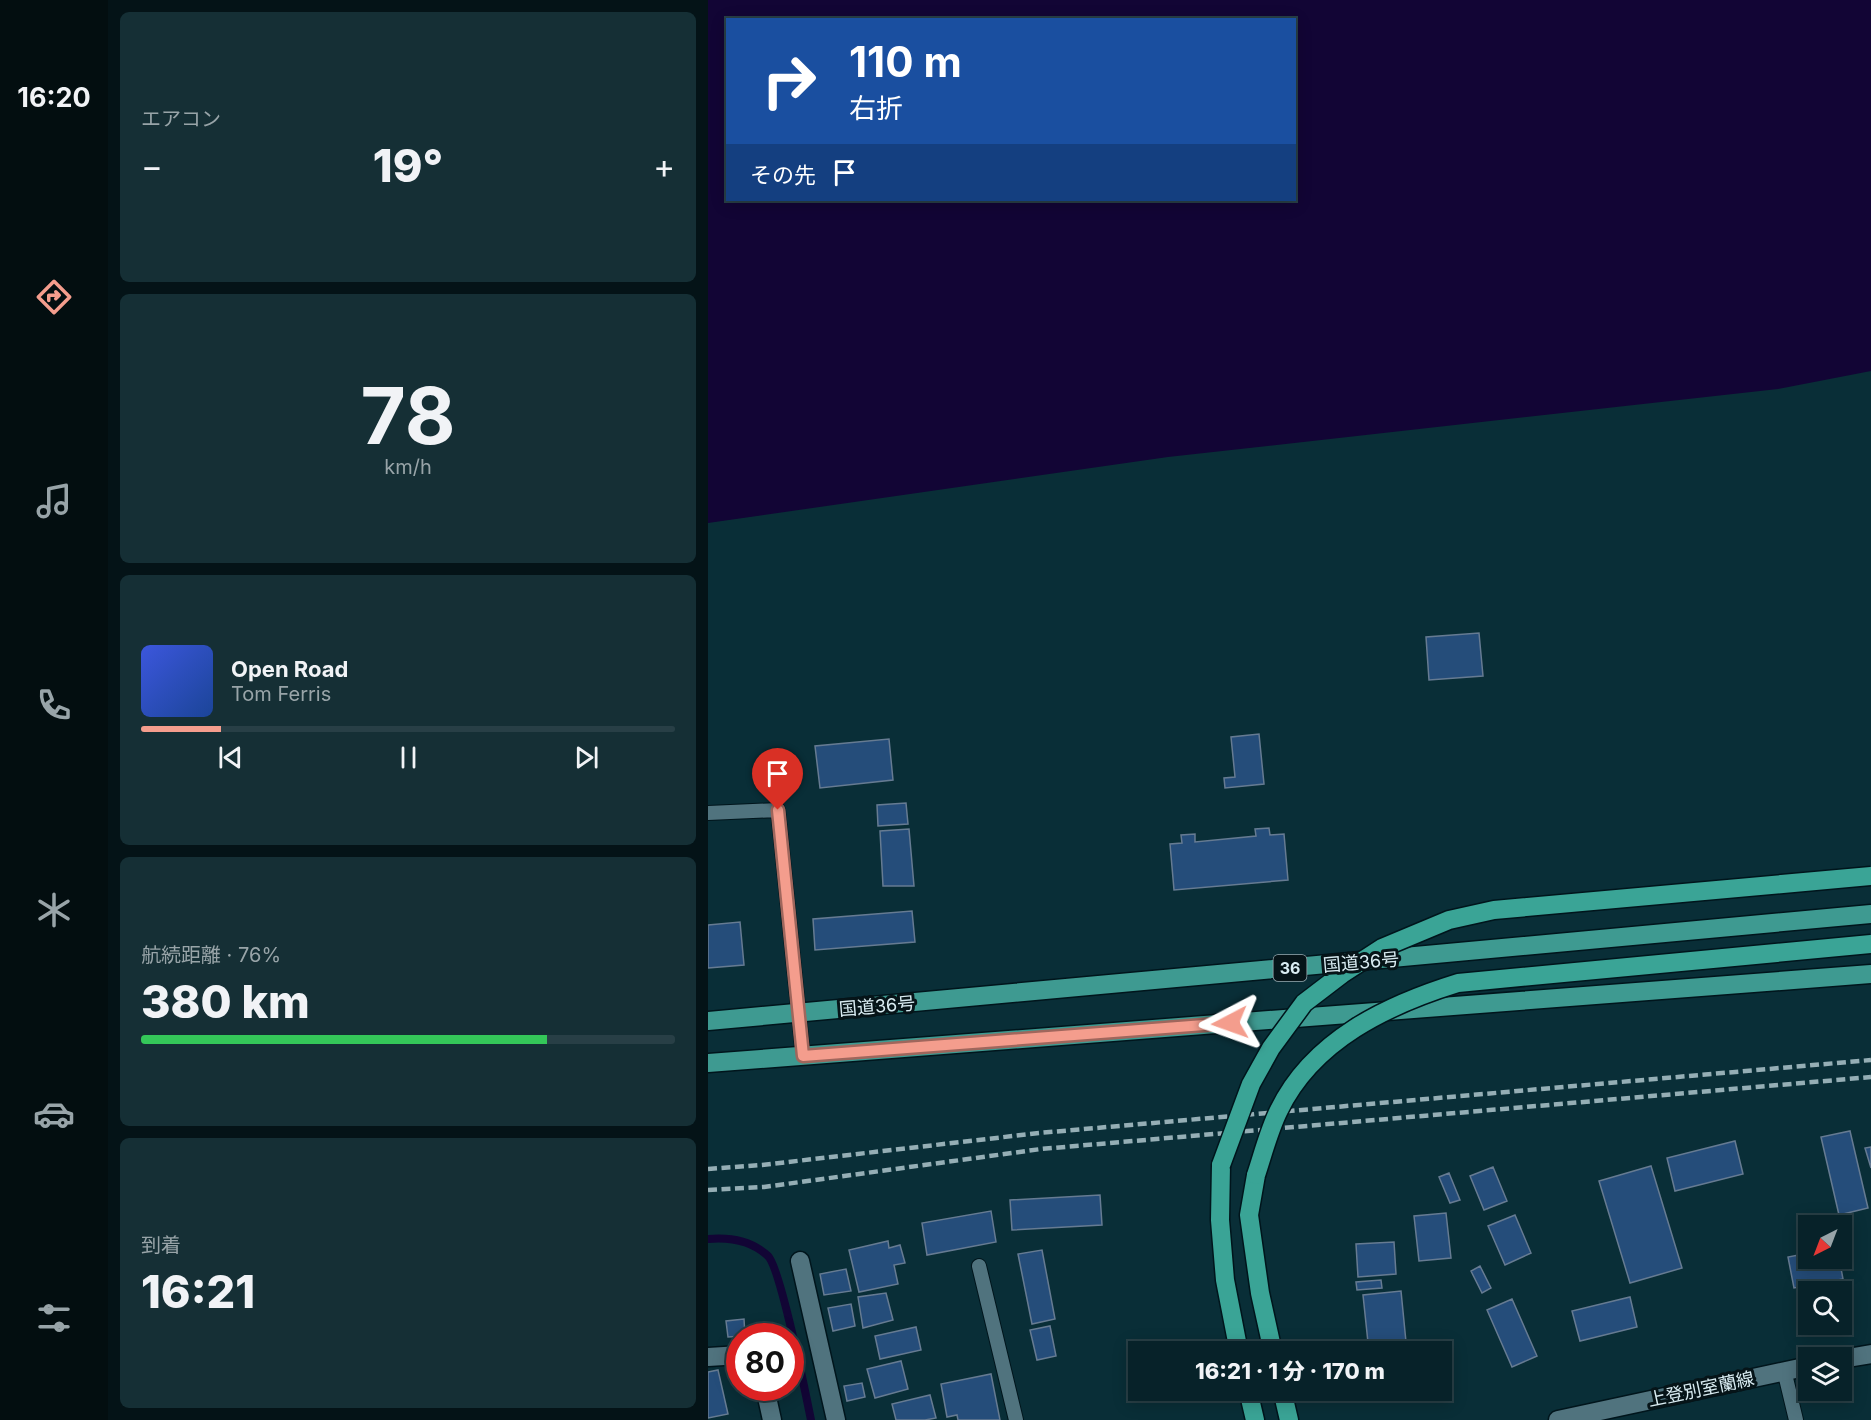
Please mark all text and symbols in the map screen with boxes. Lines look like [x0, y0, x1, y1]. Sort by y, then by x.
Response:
text: 110 m [849, 36, 962, 87]
icon: right [750, 42, 828, 120]
text: 16:20 [17, 81, 91, 114]
text: 右折 [849, 92, 903, 125]
text: エアコン [141, 107, 221, 131]
text: 19° [373, 138, 443, 193]
text: − [141, 146, 163, 186]
text: + [653, 146, 675, 186]
icon: arrive [828, 156, 861, 189]
text: その先 [750, 162, 816, 188]
icon: directions [33, 276, 75, 318]
text: 78 [360, 368, 456, 463]
text: km/h [384, 455, 432, 479]
icon: music [33, 480, 75, 522]
text: Open Road [231, 656, 348, 682]
text: Tom Ferris [231, 682, 331, 706]
icon: phone [33, 684, 75, 726]
icon: previous [214, 741, 247, 774]
icon: pause [392, 741, 425, 774]
icon: next [570, 741, 603, 774]
pin [752, 748, 803, 810]
icon: arrive [761, 757, 794, 790]
icon: climate [33, 889, 75, 931]
text: 航続距離 · 76% [141, 943, 281, 967]
street label: 国道36号 [1322, 948, 1400, 976]
road number: 36 [1274, 955, 1306, 981]
text: 380 km [141, 974, 310, 1029]
position arrow [1198, 991, 1262, 1055]
street label: 国道36号 [838, 992, 916, 1020]
icon: car [33, 1093, 75, 1135]
north arrow [1798, 1215, 1852, 1269]
map controls [1798, 1215, 1852, 1401]
text: 到着 [141, 1233, 181, 1257]
text: 16:21 [141, 1264, 255, 1319]
button: search [1798, 1281, 1852, 1335]
icon: filters [33, 1297, 75, 1339]
speed limit sign: 80 [726, 1323, 804, 1401]
button: layers [1798, 1347, 1852, 1401]
text: 16:21 · 1 分 · 170 m [1195, 1358, 1385, 1384]
street label: 上登別室蘭線 [1646, 1368, 1756, 1410]

